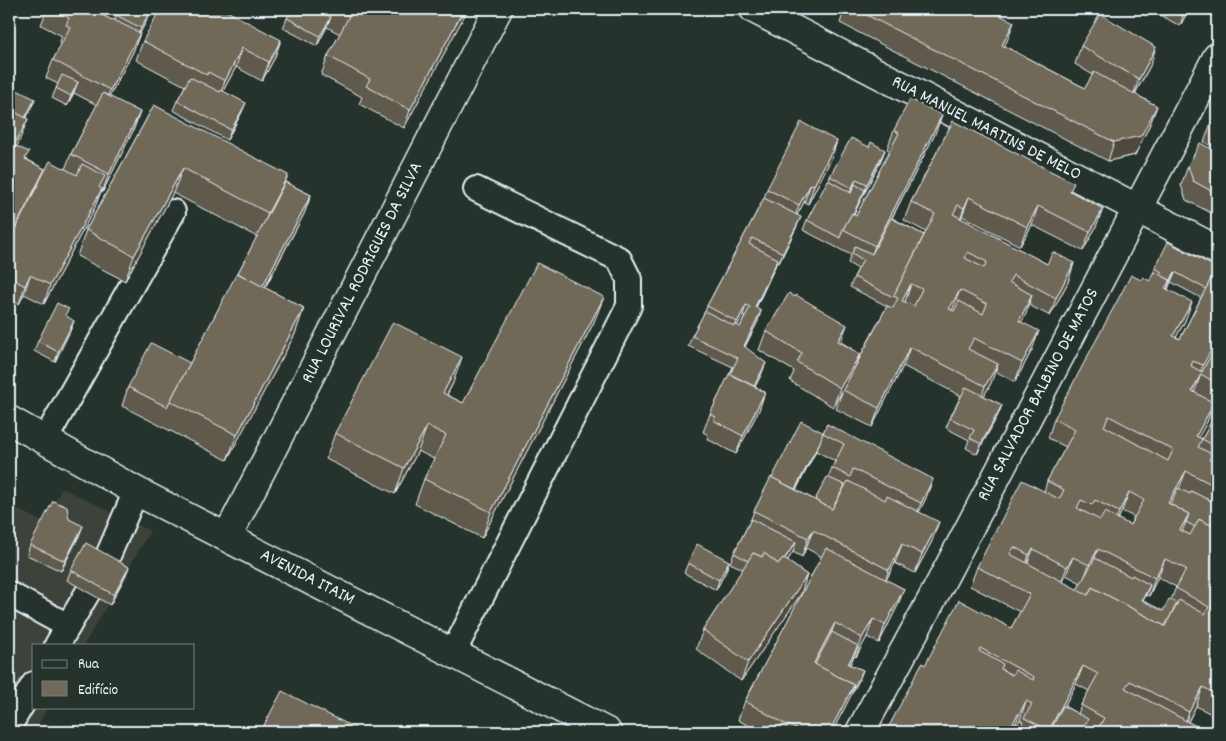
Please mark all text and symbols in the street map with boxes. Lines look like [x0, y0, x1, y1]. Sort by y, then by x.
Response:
street label: RUA MANUEL MARTINS DE MELO [887, 70, 1085, 188]
street label: RUA LOURIVAL RODRIGUES DA SILVA [296, 158, 430, 388]
street label: RUA SALVADOR BALBINO DE MATOS [972, 284, 1106, 506]
street label: AVENIDA ITAIM [255, 543, 359, 613]
legend [32, 644, 195, 708]
text: Rua [78, 654, 100, 676]
text: Edifício [78, 680, 118, 702]

